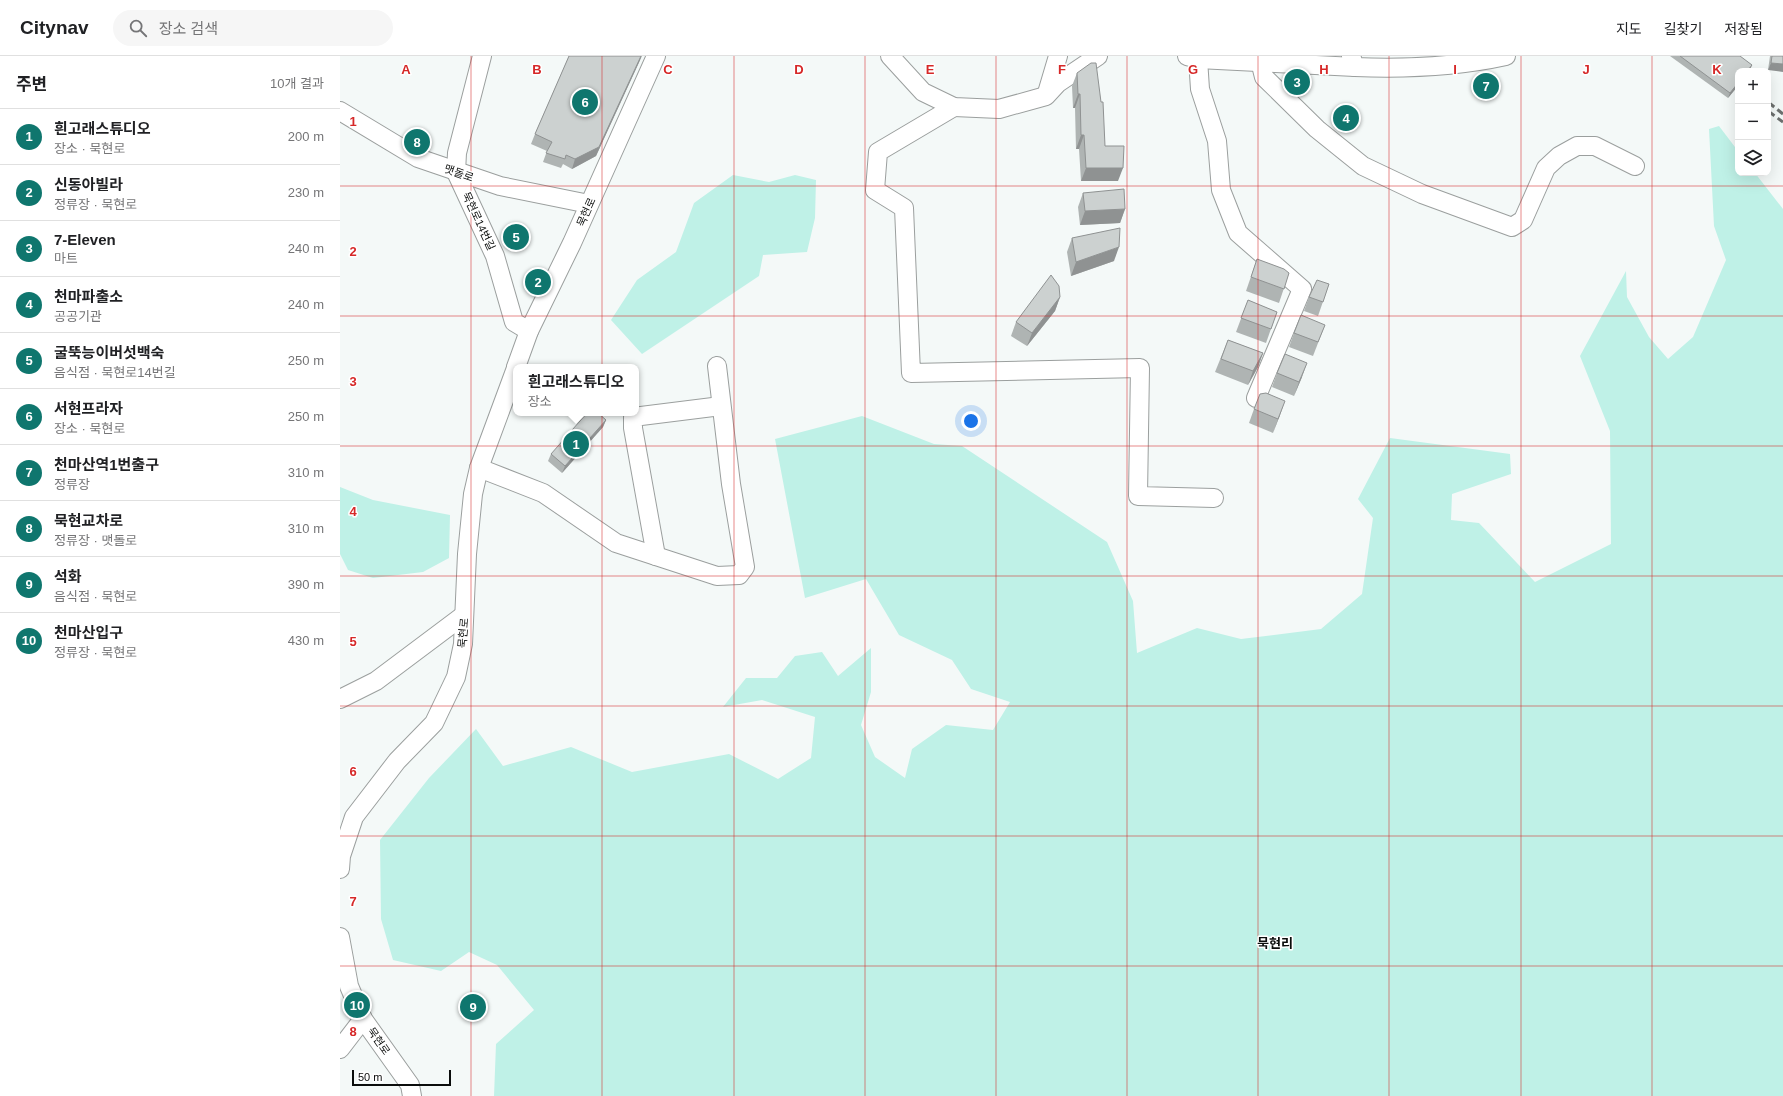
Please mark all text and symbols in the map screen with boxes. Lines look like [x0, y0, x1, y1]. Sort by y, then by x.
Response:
search box [113, 10, 393, 46]
text: Citynav [20, 17, 89, 38]
icon: search [127, 17, 149, 39]
text: 장소 검색 [159, 20, 218, 37]
text: 지도 [1616, 21, 1642, 37]
text: 길찾기 [1664, 21, 1702, 37]
text: 저장됨 [1724, 21, 1763, 37]
text: A [401, 62, 411, 77]
text: B [532, 62, 542, 77]
text: C [663, 62, 673, 77]
text: D [794, 62, 804, 77]
text: E [926, 62, 935, 77]
text: F [1058, 62, 1066, 77]
text: G [1188, 62, 1198, 77]
text: H [1319, 62, 1329, 77]
text: I [1453, 62, 1457, 77]
text: J [1582, 62, 1590, 77]
text: K [1712, 62, 1722, 77]
pin: 3 [1284, 67, 1310, 97]
map controls [1735, 68, 1771, 176]
button: + [1735, 68, 1771, 104]
pin: 7 [1473, 71, 1499, 101]
text: 주변 [16, 75, 47, 94]
text: 10개 결과 [270, 76, 324, 91]
pin: 6 [572, 87, 598, 117]
pin: 4 [1333, 103, 1359, 133]
button: − [1735, 104, 1771, 140]
text: 1 [349, 114, 357, 129]
text: 흰고래스튜디오 [54, 120, 151, 137]
pin: 8 [404, 127, 430, 157]
text: 1 [25, 129, 33, 144]
text: 200 m [288, 129, 324, 144]
button: layers [1735, 140, 1771, 176]
text: 장소 · 묵현로 [54, 141, 125, 156]
street label: 맷돌로 [443, 162, 475, 184]
text: 신동아빌라 [54, 176, 123, 193]
text: 2 [25, 185, 33, 200]
text: 230 m [288, 185, 324, 200]
street label: 묵현로14번길 [460, 190, 498, 252]
street label: 묵현로 [574, 196, 598, 228]
text: 정류장 · 묵현로 [54, 197, 137, 212]
pin: 5 [503, 222, 529, 252]
text: 7-Eleven [54, 231, 116, 248]
text: 3 [25, 241, 33, 256]
text: 240 m [288, 241, 324, 256]
text: 2 [349, 244, 357, 259]
text: 마트 [54, 251, 78, 266]
pin: 2 [525, 267, 551, 297]
text: 천마파출소 [54, 288, 123, 305]
text: 4 [25, 297, 33, 312]
text: 240 m [288, 297, 324, 312]
text: 공공기관 [54, 309, 102, 324]
text: 굴뚝능이버섯백숙 [54, 344, 164, 361]
text: 5 [25, 353, 33, 368]
text: 250 m [288, 353, 324, 368]
popup [513, 364, 639, 416]
text: 음식점 · 묵현로14번길 [54, 365, 176, 380]
text: 흰고래스튜디오 [528, 373, 624, 390]
text: 3 [349, 374, 357, 389]
text: 장소 [528, 394, 552, 409]
text: 서현프라자 [54, 400, 123, 417]
text: 6 [25, 409, 33, 424]
text: 250 m [288, 409, 324, 424]
your location [961, 411, 981, 431]
text: 장소 · 묵현로 [54, 421, 125, 436]
pin: 1 [563, 429, 589, 459]
text: 천마산역1번출구 [54, 456, 159, 473]
text: 7 [25, 465, 33, 480]
text: 310 m [288, 465, 324, 480]
text: 정류장 [54, 477, 90, 492]
text: 4 [349, 504, 357, 519]
text: 묵현교차로 [54, 512, 123, 529]
text: 8 [25, 521, 33, 536]
text: 310 m [288, 521, 324, 536]
text: 정류장 · 맷돌로 [54, 533, 137, 548]
text: 석화 [54, 568, 82, 585]
text: 9 [25, 577, 33, 592]
text: 390 m [288, 577, 324, 592]
text: 음식점 · 묵현로 [54, 589, 137, 604]
street label: 묵현로 [456, 617, 470, 649]
text: 천마산입구 [54, 624, 123, 641]
text: 10 [22, 633, 36, 648]
text: 430 m [288, 633, 324, 648]
text: 5 [349, 634, 357, 649]
text: 정류장 · 묵현로 [54, 645, 137, 660]
text: 6 [349, 764, 357, 779]
text: 7 [349, 894, 357, 909]
district label: 묵현리 [1257, 936, 1293, 951]
pin: 10 [344, 990, 370, 1020]
pin: 9 [460, 992, 486, 1022]
text: 8 [349, 1024, 357, 1039]
street label: 묵현로 [365, 1025, 393, 1057]
scale bar [352, 1068, 451, 1087]
text: 50 m [358, 1071, 382, 1083]

